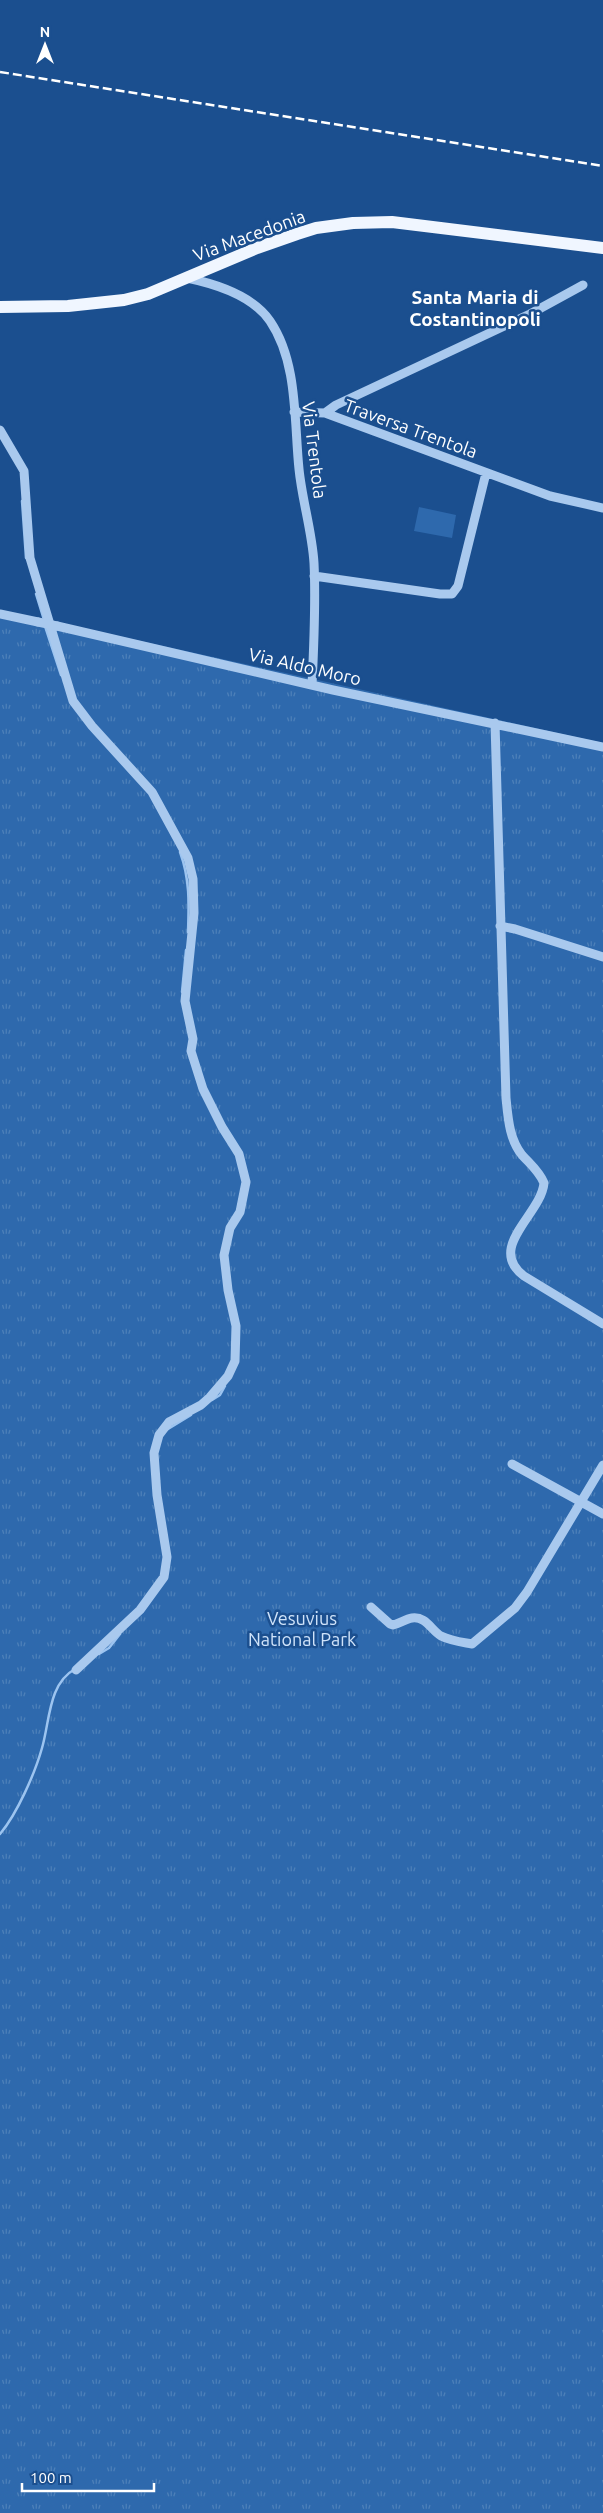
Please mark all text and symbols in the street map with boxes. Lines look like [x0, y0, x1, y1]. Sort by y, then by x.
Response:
north arrow [20, 20, 70, 70]
text: N [40, 24, 50, 40]
street label: Via Macedonia [190, 205, 308, 265]
district label: Santa Maria di Costantinopoli [409, 286, 541, 330]
street label: Traversa Trentola [342, 395, 480, 461]
street label: Via Trentola [299, 400, 331, 500]
street label: Via Aldo Moro [247, 643, 363, 689]
park label: Vesuvius National Park [248, 1608, 356, 1649]
scale bar [22, 2460, 155, 2492]
text: 100 m [30, 2469, 72, 2486]

